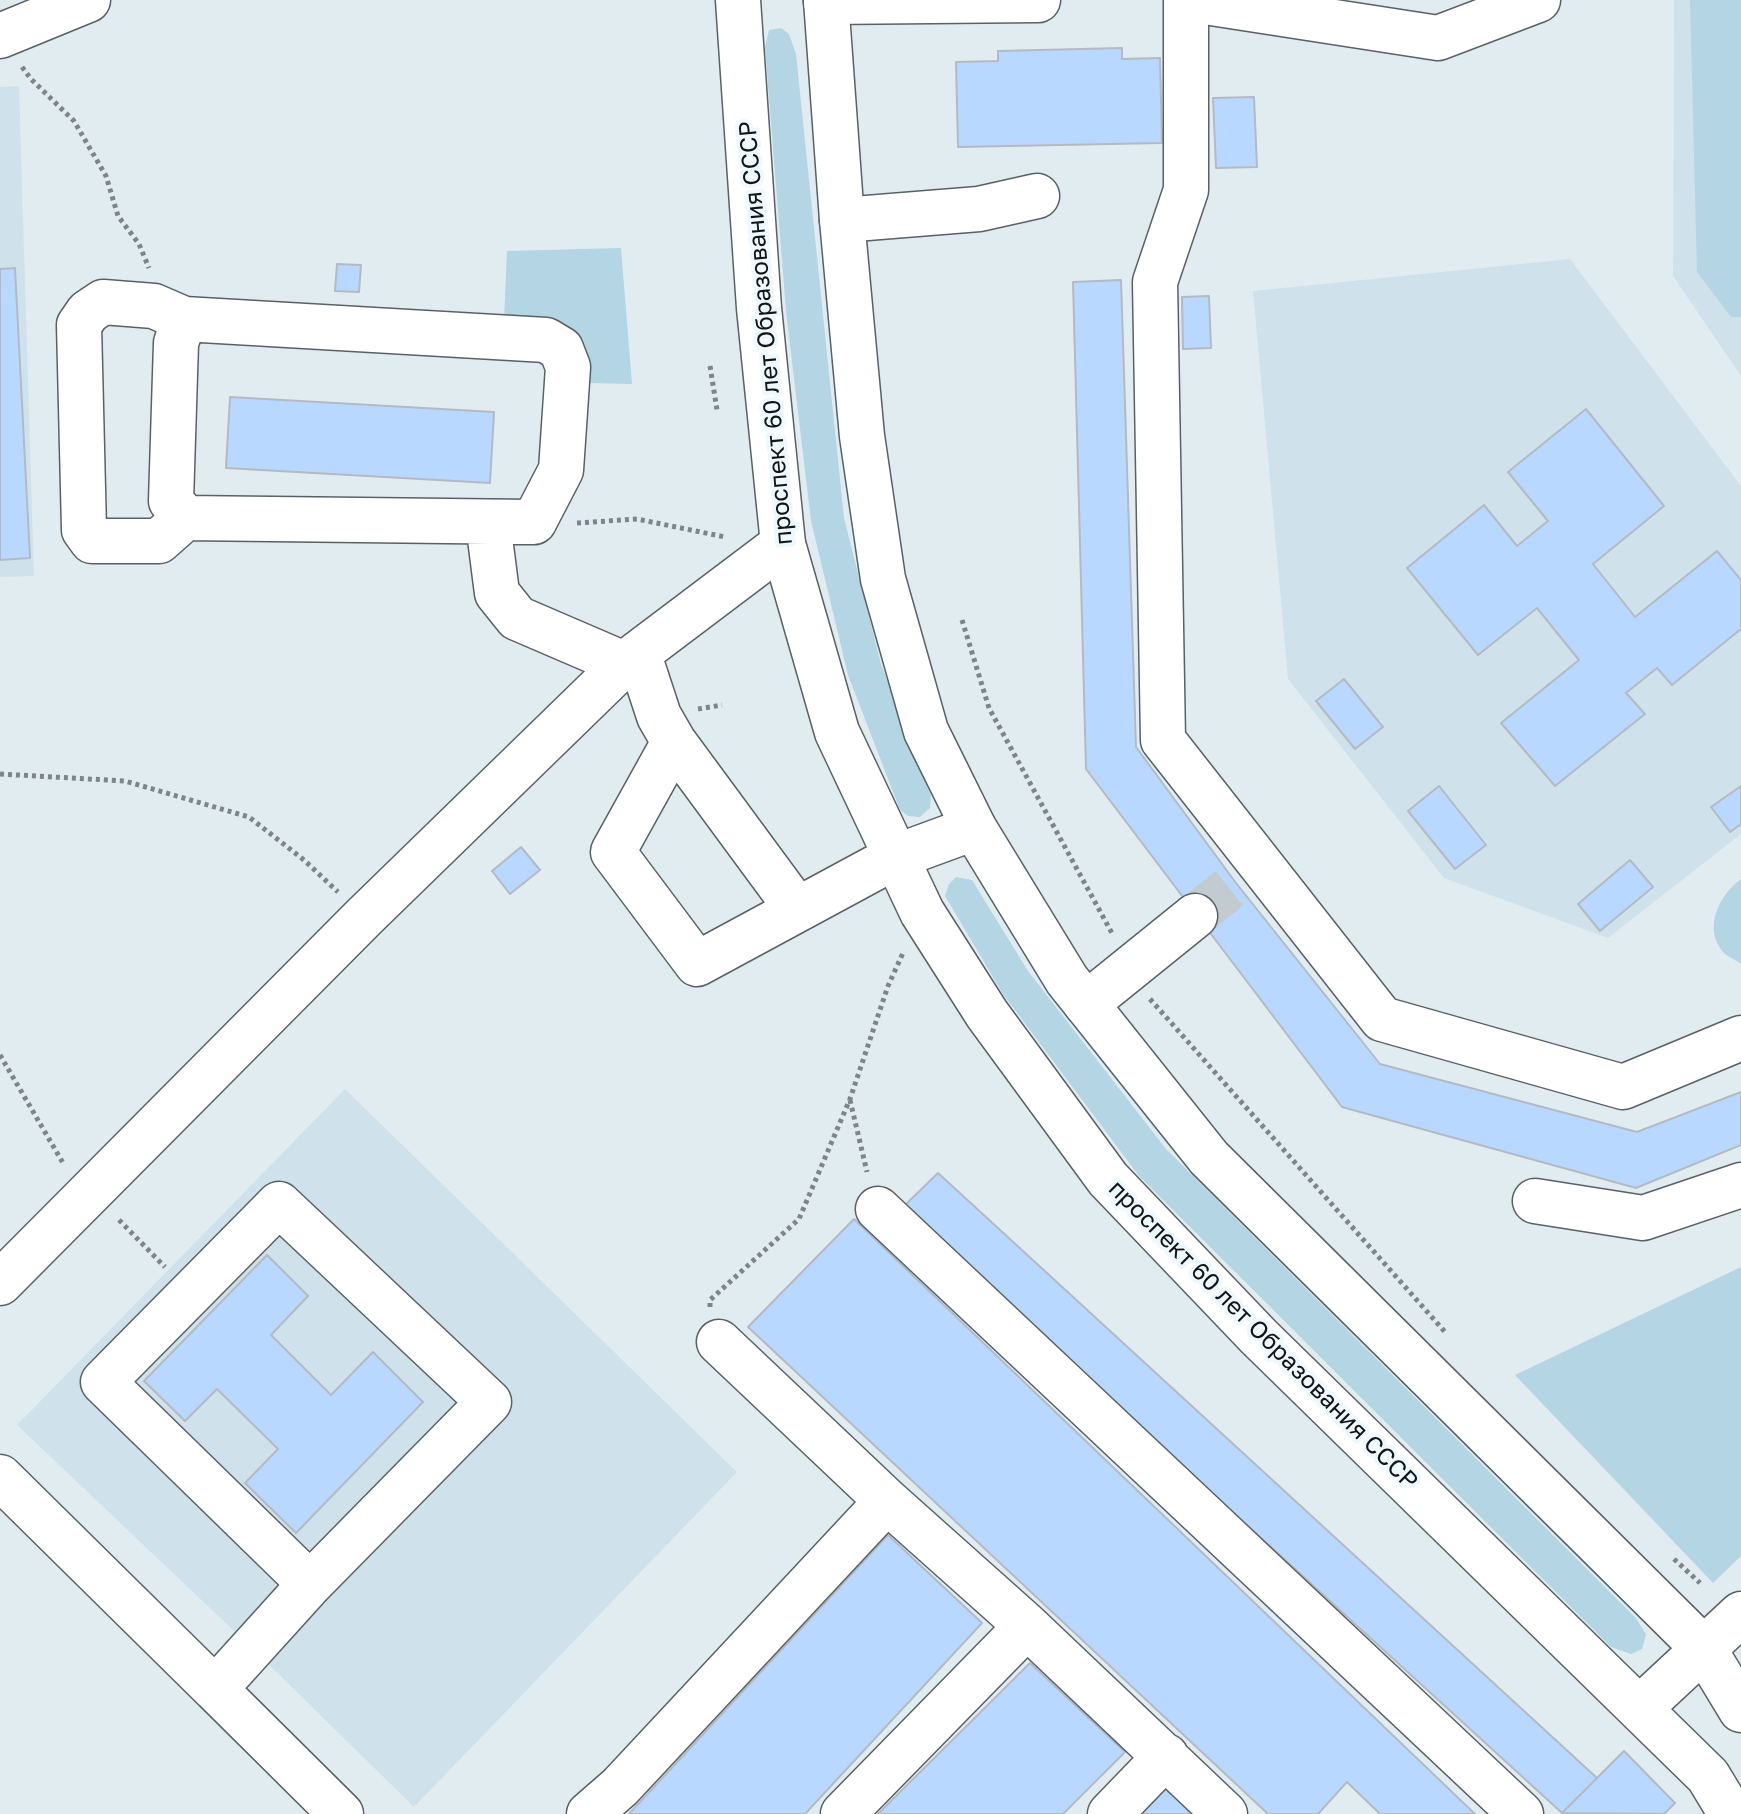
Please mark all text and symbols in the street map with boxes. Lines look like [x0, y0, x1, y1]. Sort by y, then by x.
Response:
street label: проспект 60 лет Образования СССР [733, 120, 799, 546]
street label: проспект 60 лет Образования СССР [1102, 1174, 1424, 1496]

